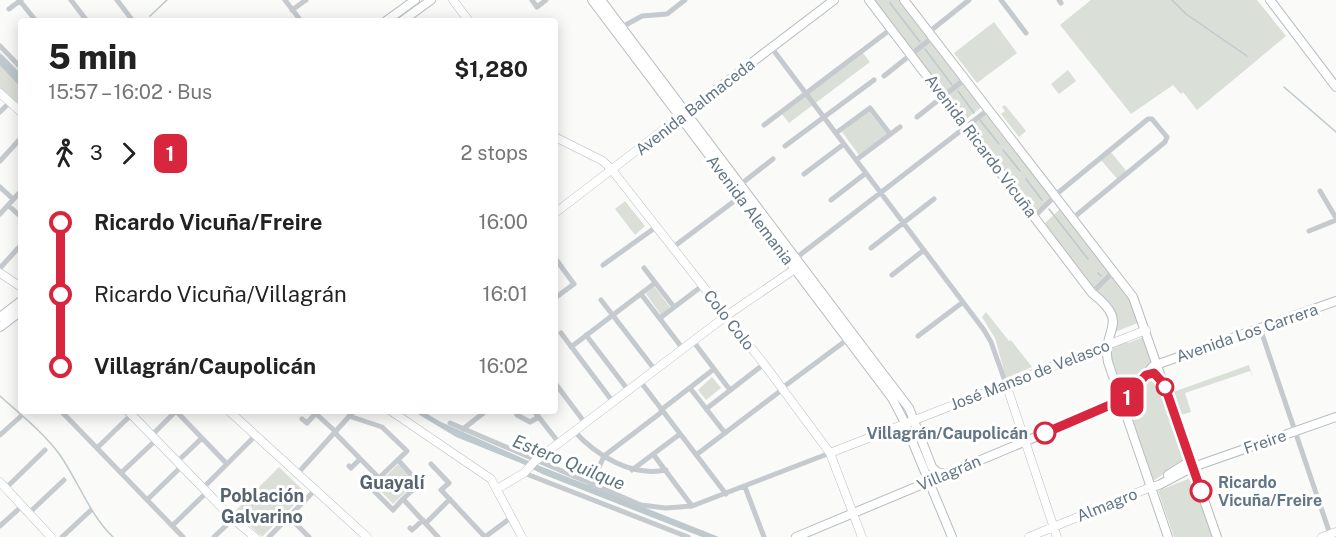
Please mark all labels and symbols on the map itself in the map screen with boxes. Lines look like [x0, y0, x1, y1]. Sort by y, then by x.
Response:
street label: Avenida Balmaceda [632, 55, 758, 159]
street label: Avenida Ricardo Vicuña [921, 71, 1041, 221]
street label: Avenida Alemania [703, 151, 797, 269]
street label: Colo Colo [700, 286, 758, 354]
street label: Avenida Los Carrera [1174, 300, 1320, 366]
street label: José Manso de Velasco [948, 336, 1112, 414]
line badge: 1 [1108, 378, 1146, 416]
unlabelled marker [1156, 378, 1174, 396]
marker: Villagrán/Caupolicán [1034, 422, 1056, 444]
place label: Villagrán/Caupolicán [867, 424, 1028, 443]
street label: Freire [1241, 426, 1289, 458]
water label: Estero Quilque [510, 430, 628, 494]
street label: Villagrán [914, 451, 984, 495]
district label: Guayalí [360, 472, 426, 493]
place label: Ricardo Vicuña/Freire [1218, 473, 1322, 510]
marker: Ricardo Vicuña/Freire [1190, 480, 1212, 502]
street label: Almagro [1074, 484, 1140, 526]
district label: Población Galvarino [220, 485, 304, 527]

